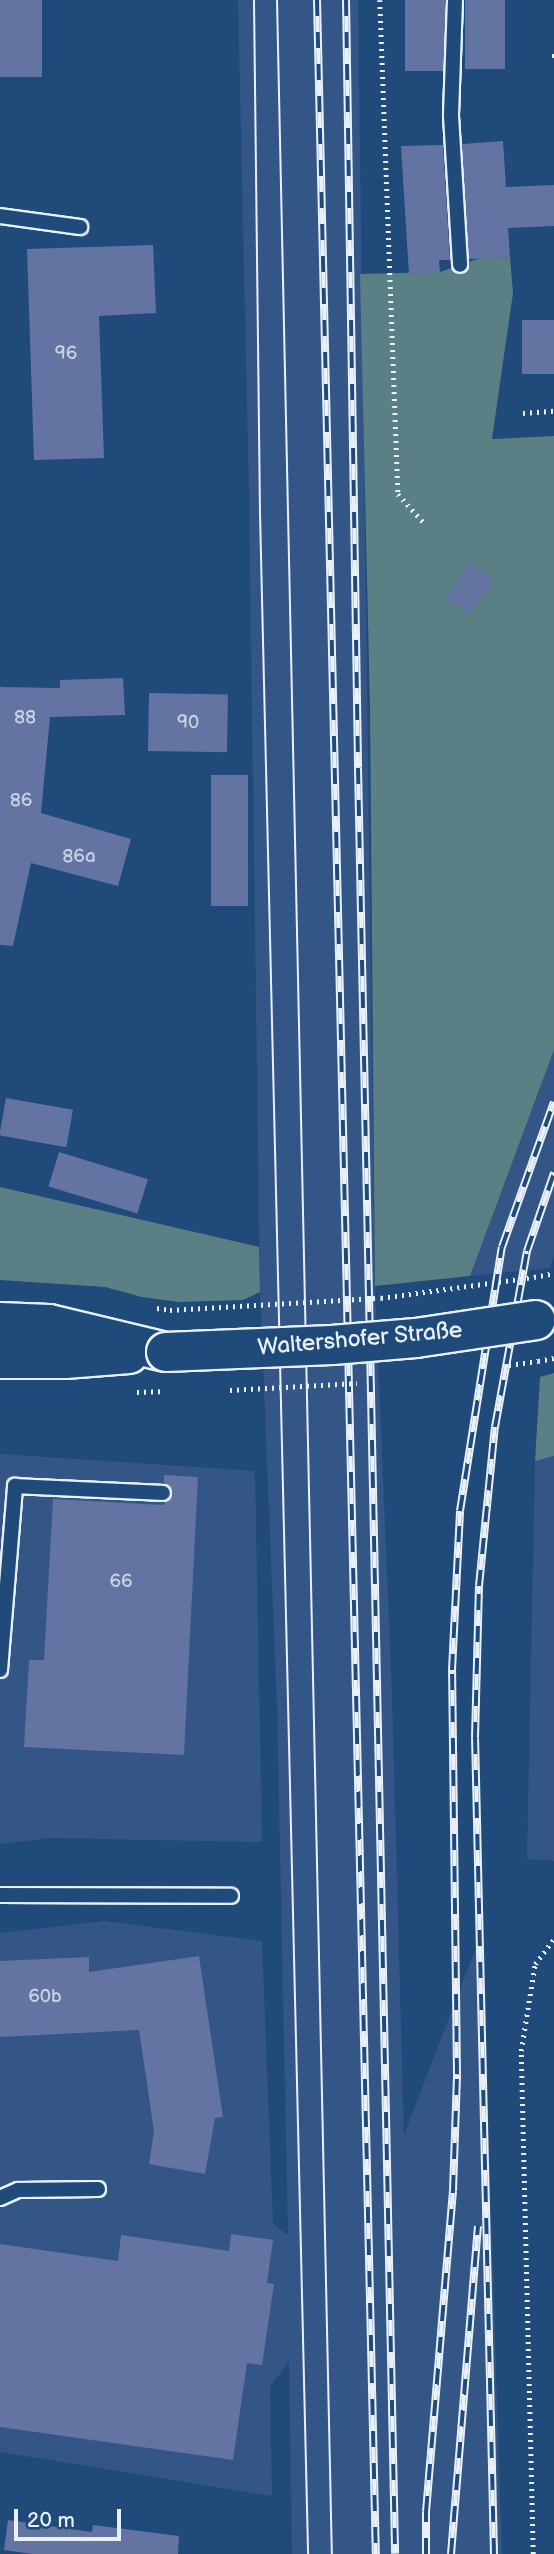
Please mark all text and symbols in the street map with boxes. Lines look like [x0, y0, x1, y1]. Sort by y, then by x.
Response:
house number: 96 [55, 343, 77, 365]
house number: 88 [14, 707, 36, 729]
house number: 90 [177, 712, 199, 734]
house number: 86 [10, 790, 32, 812]
house number: 86a [62, 846, 96, 868]
street label: Waltershofer Straße [256, 1316, 464, 1362]
house number: 66 [109, 1571, 133, 1593]
house number: 60b [28, 1986, 62, 2008]
scale bar [18, 2494, 124, 2538]
text: 20 m [27, 2508, 75, 2533]

